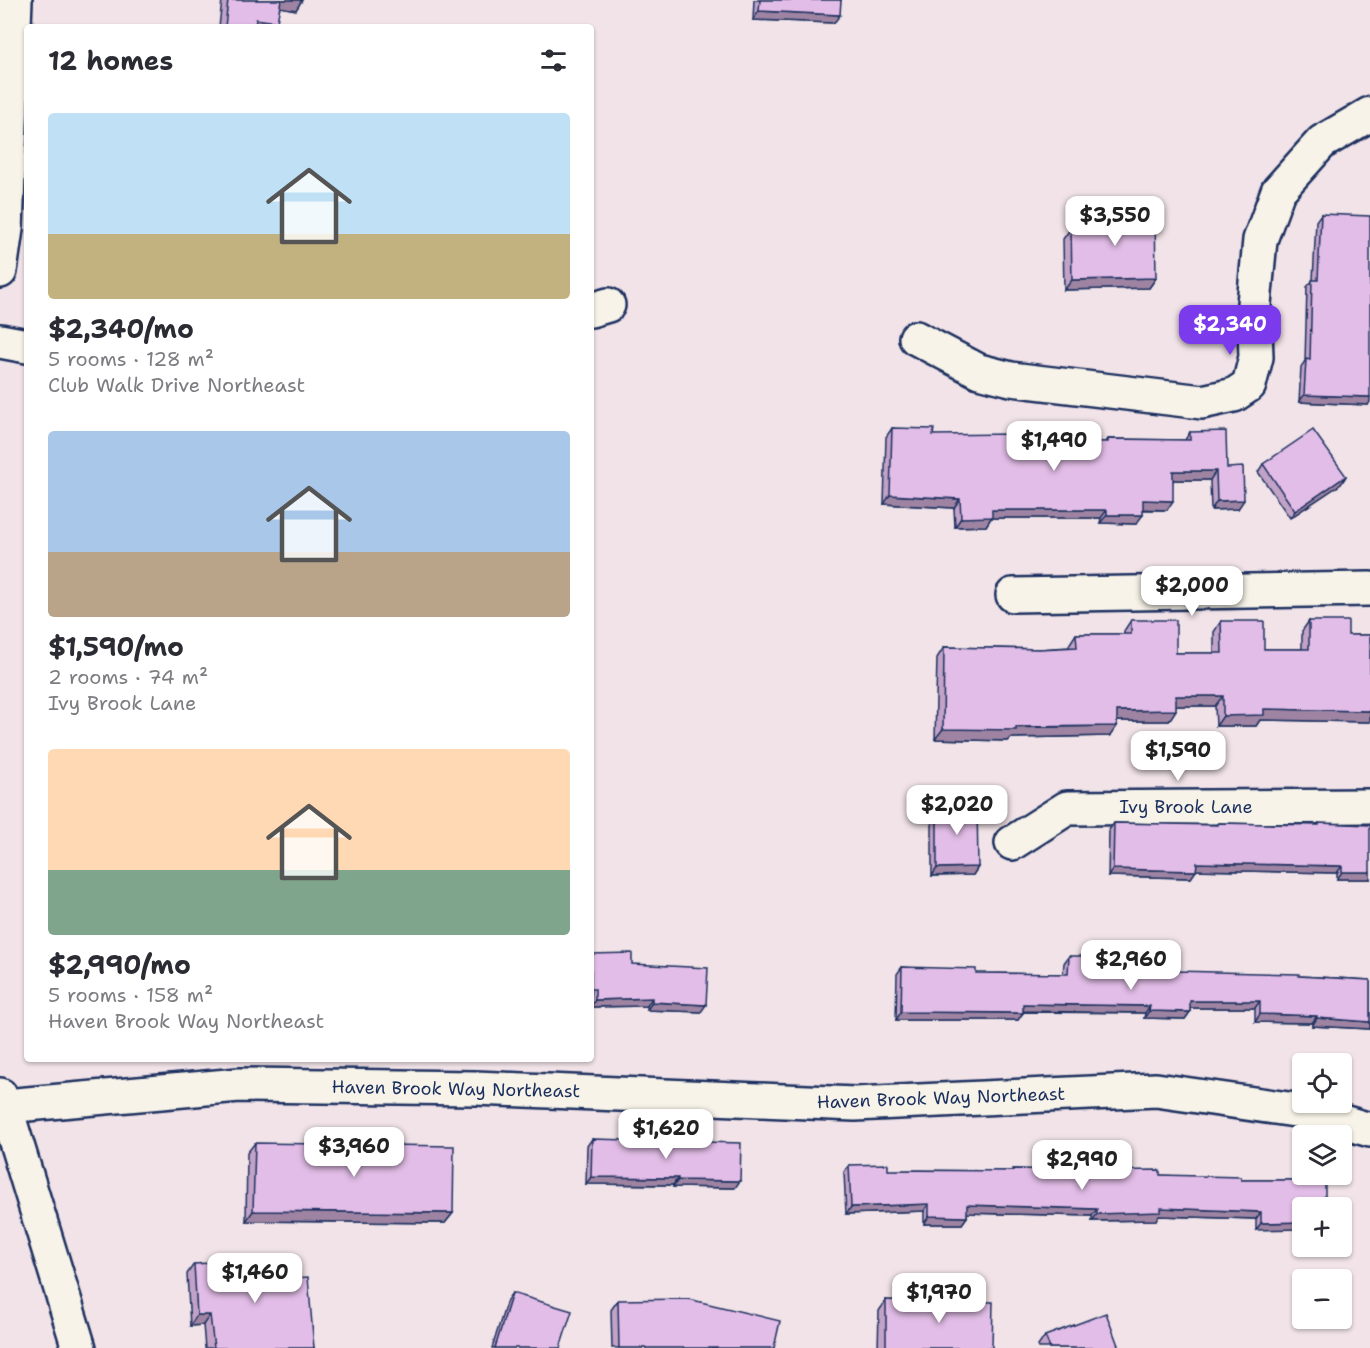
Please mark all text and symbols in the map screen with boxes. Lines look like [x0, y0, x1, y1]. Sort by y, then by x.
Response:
text: 12 homes [48, 43, 173, 78]
icon: filters [537, 44, 570, 77]
icon: home [255, 152, 363, 260]
pin: $3,550 [1066, 196, 1164, 247]
text: $3,550 [1079, 202, 1151, 228]
pin: $2,340 [1181, 305, 1279, 356]
text: $2,340/mo [48, 311, 194, 346]
text: $2,340 [1193, 311, 1267, 337]
text: 5 rooms · 128 m² [48, 346, 214, 372]
text: Club Walk Drive Northeast [48, 372, 305, 398]
pin: $1,490 [1005, 421, 1103, 472]
text: $1,490 [1021, 427, 1087, 453]
icon: home [255, 470, 363, 578]
pin: $2,000 [1143, 566, 1241, 617]
text: $2,000 [1155, 572, 1229, 598]
text: $1,590/mo [48, 629, 184, 664]
text: 2 rooms · 74 m² [48, 664, 208, 690]
text: Ivy Brook Lane [48, 690, 196, 716]
pin: $1,590 [1129, 731, 1227, 782]
text: $1,590 [1145, 737, 1211, 763]
pin: $2,020 [908, 785, 1006, 836]
icon: home [255, 788, 363, 896]
text: $2,020 [921, 791, 993, 817]
street label: Ivy Brook Lane [1119, 795, 1253, 819]
pin: $2,960 [1082, 940, 1180, 991]
text: $2,960 [1095, 946, 1167, 972]
text: $2,990/mo [48, 947, 191, 982]
text: 5 rooms · 158 m² [48, 982, 213, 1008]
text: Haven Brook Way Northeast [48, 1008, 324, 1034]
map controls [1292, 1053, 1352, 1329]
button: locate [1292, 1053, 1352, 1113]
street label: Haven Brook Way Northeast [331, 1075, 581, 1103]
street label: Haven Brook Way Northeast [816, 1082, 1066, 1114]
pin: $1,620 [617, 1109, 715, 1160]
text: $1,620 [632, 1115, 700, 1141]
button: layers [1292, 1125, 1352, 1185]
pin: $3,960 [305, 1127, 403, 1178]
text: $3,960 [318, 1133, 390, 1159]
pin: $2,990 [1033, 1140, 1131, 1191]
text: $2,990 [1046, 1146, 1118, 1172]
button: + [1292, 1197, 1352, 1257]
pin: $1,460 [206, 1253, 304, 1304]
text: $1,460 [221, 1259, 289, 1285]
button: − [1292, 1269, 1352, 1329]
pin: $1,970 [890, 1273, 988, 1324]
text: $1,970 [906, 1279, 972, 1305]

